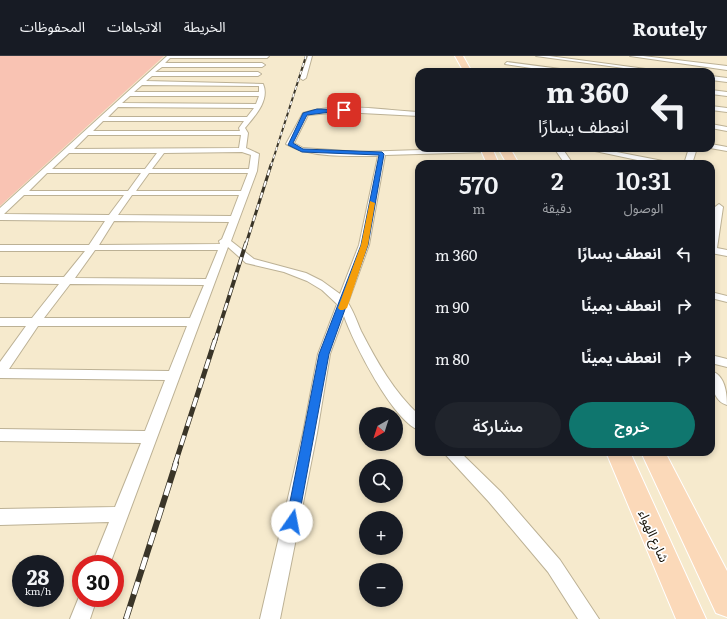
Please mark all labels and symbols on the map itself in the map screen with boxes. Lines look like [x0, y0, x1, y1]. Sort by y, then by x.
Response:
pin [327, 93, 361, 127]
north arrow [359, 407, 403, 451]
position arrow [271, 501, 313, 543]
street label: شارع الهواء [633, 507, 674, 566]
speed limit sign: 30 [72, 555, 124, 607]

